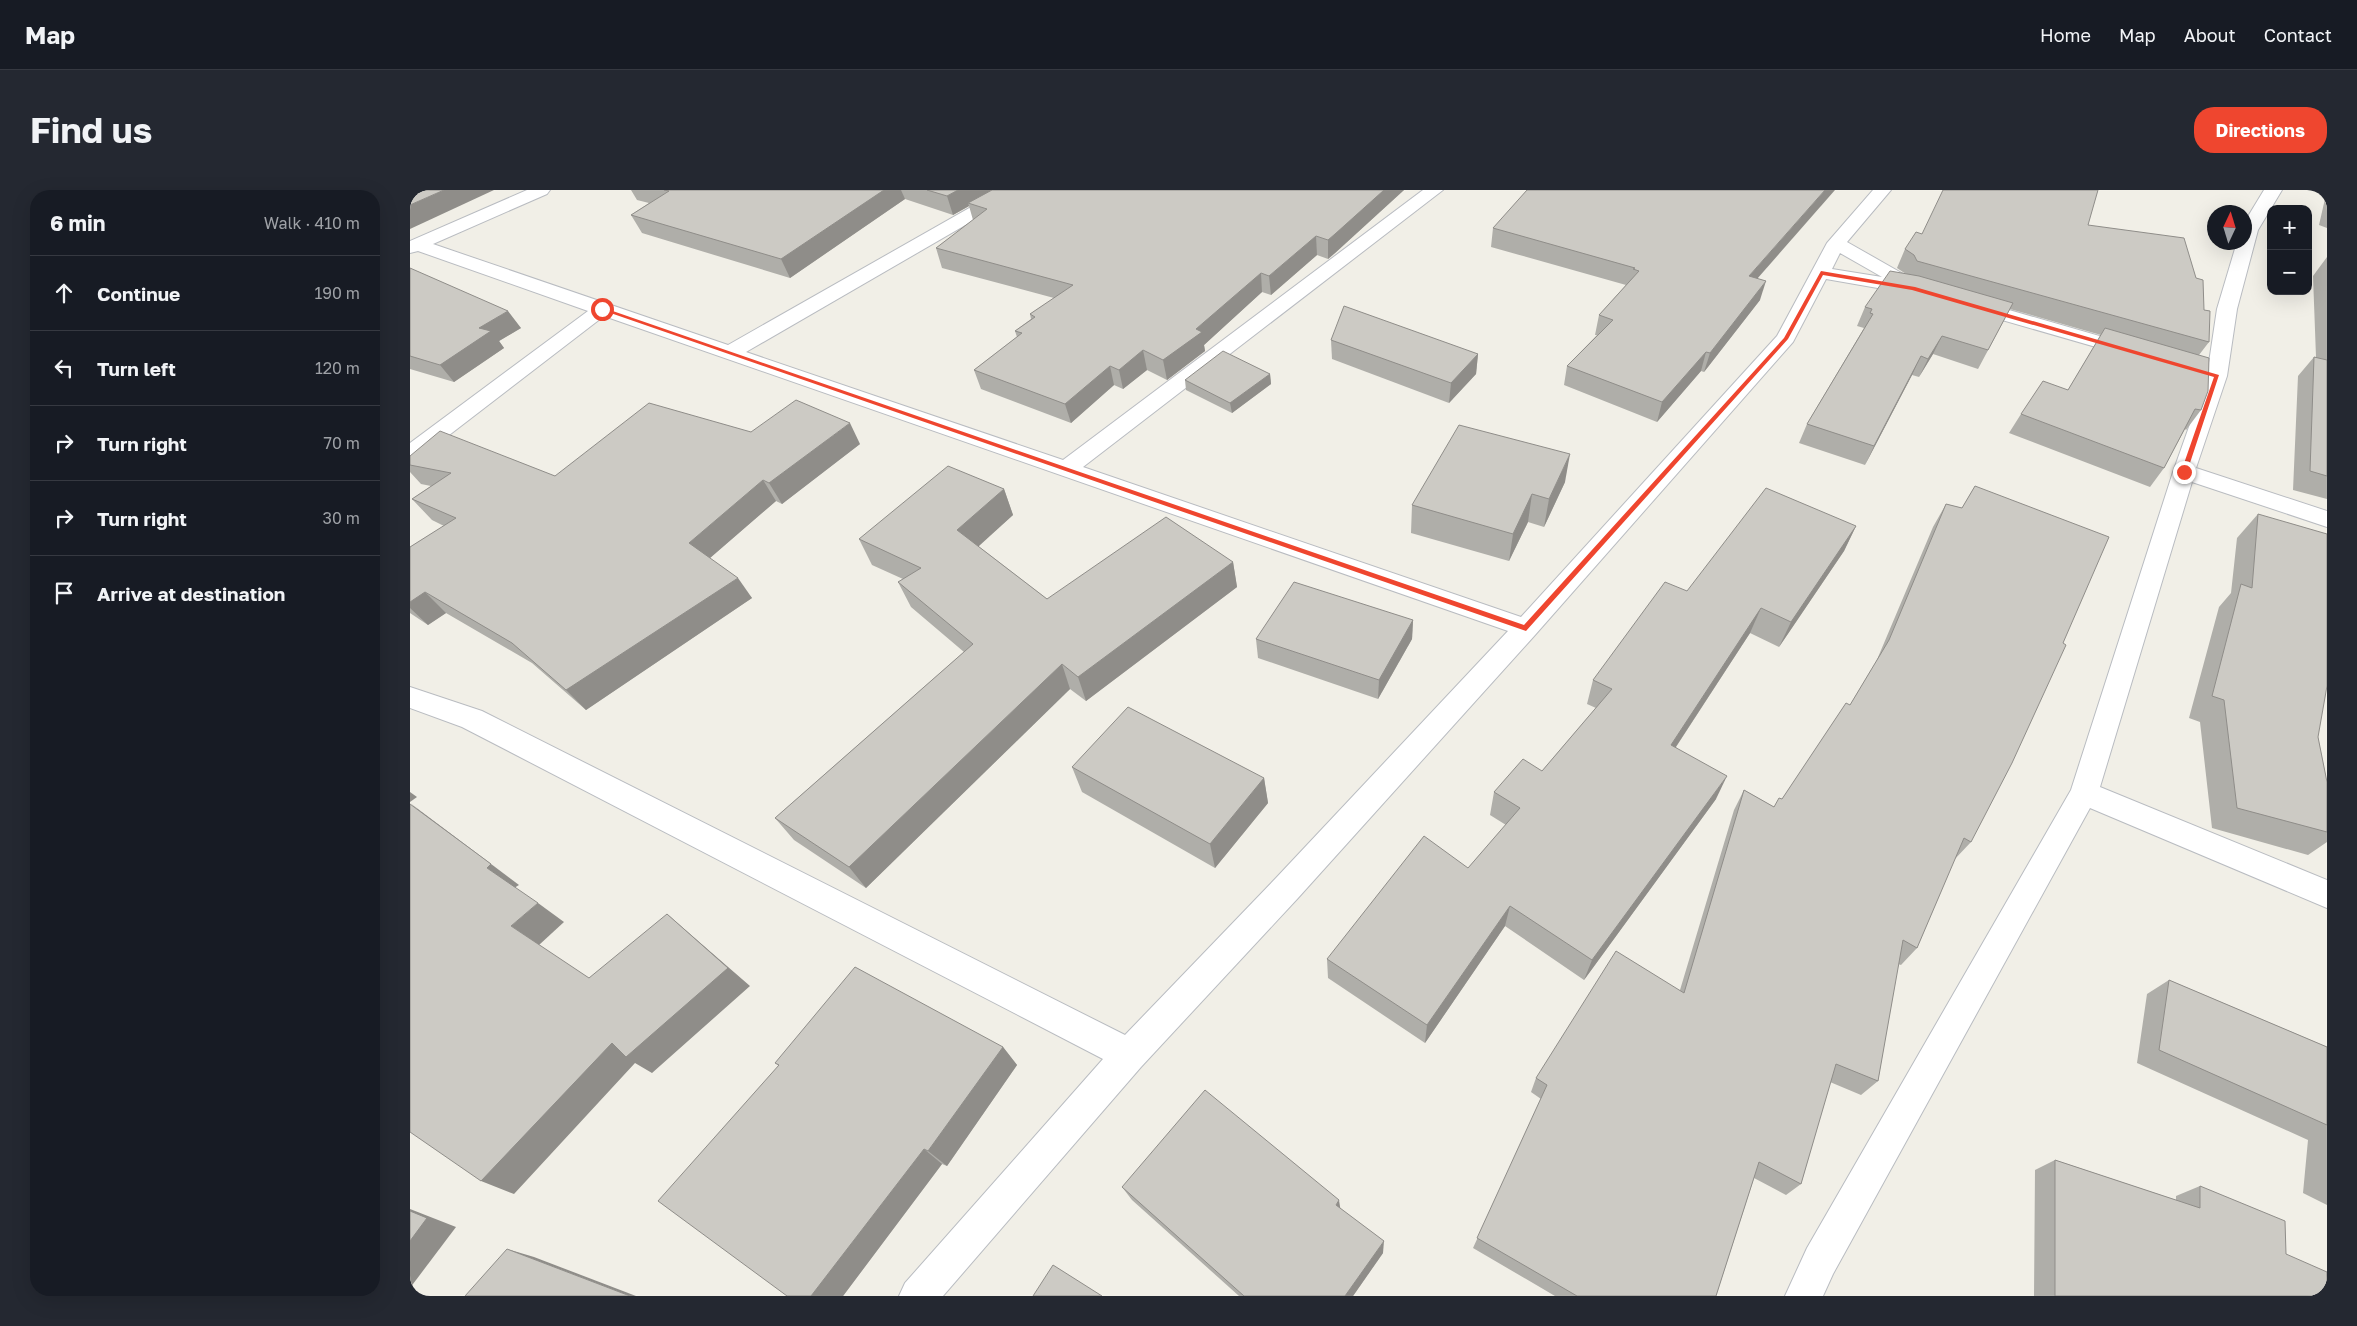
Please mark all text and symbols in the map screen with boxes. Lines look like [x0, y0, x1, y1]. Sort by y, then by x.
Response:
text: Map [25, 20, 75, 49]
text: Home [2040, 24, 2091, 46]
text: Map [2119, 24, 2156, 46]
text: About [2184, 24, 2236, 46]
text: Contact [2264, 24, 2332, 46]
button: Directions [2194, 107, 2327, 153]
text: Find us [30, 109, 152, 151]
north arrow [2207, 205, 2252, 250]
map controls [2267, 205, 2312, 295]
button: + [2267, 205, 2312, 250]
text: 6 min [50, 210, 105, 236]
text: Walk · 410 m [264, 213, 360, 233]
button: − [2267, 250, 2312, 295]
icon: ahead [50, 279, 78, 307]
text: Continue [97, 282, 180, 305]
text: 190 m [314, 283, 360, 303]
route start [591, 298, 614, 321]
icon: left [50, 354, 78, 382]
text: Turn left [97, 357, 176, 380]
text: 120 m [315, 358, 360, 378]
icon: right [50, 429, 78, 457]
text: Turn right [97, 432, 187, 455]
text: 70 m [323, 433, 360, 453]
route end [2173, 461, 2196, 484]
icon: right [50, 504, 78, 532]
text: Turn right [97, 507, 187, 530]
text: 30 m [323, 508, 360, 528]
icon: arrive [50, 579, 78, 607]
text: Arrive at destination [97, 582, 285, 605]

